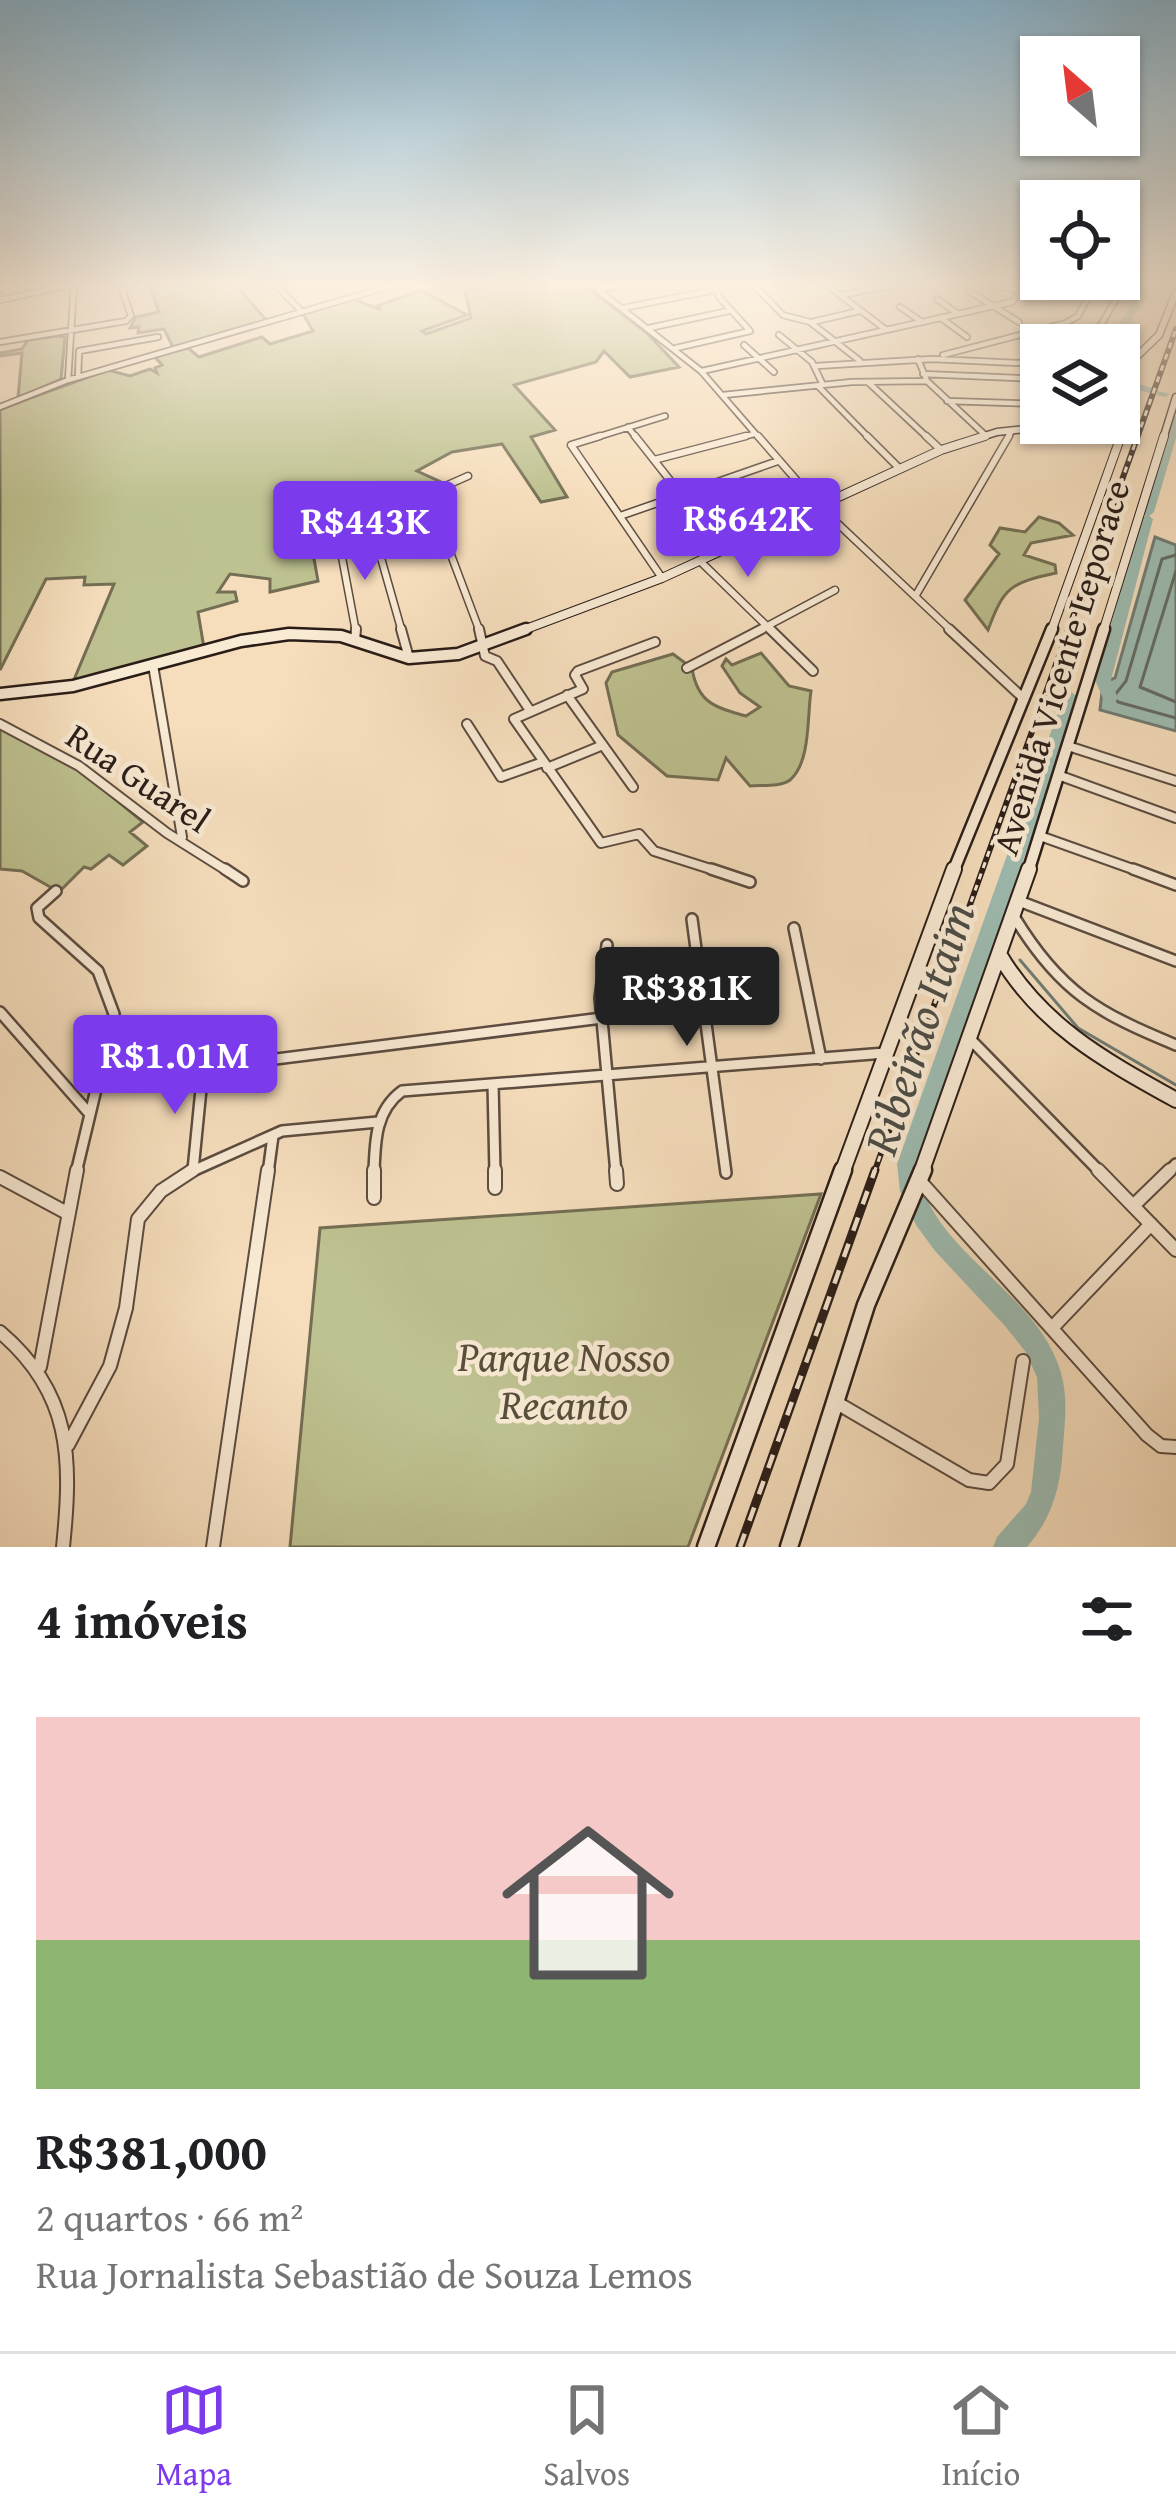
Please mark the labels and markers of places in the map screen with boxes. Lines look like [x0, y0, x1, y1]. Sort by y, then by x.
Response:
pin: R$642K [650, 478, 846, 580]
pin: R$443K [267, 481, 463, 583]
pin: R$381K [589, 947, 785, 1049]
pin: R$1.01M [64, 1015, 286, 1117]

